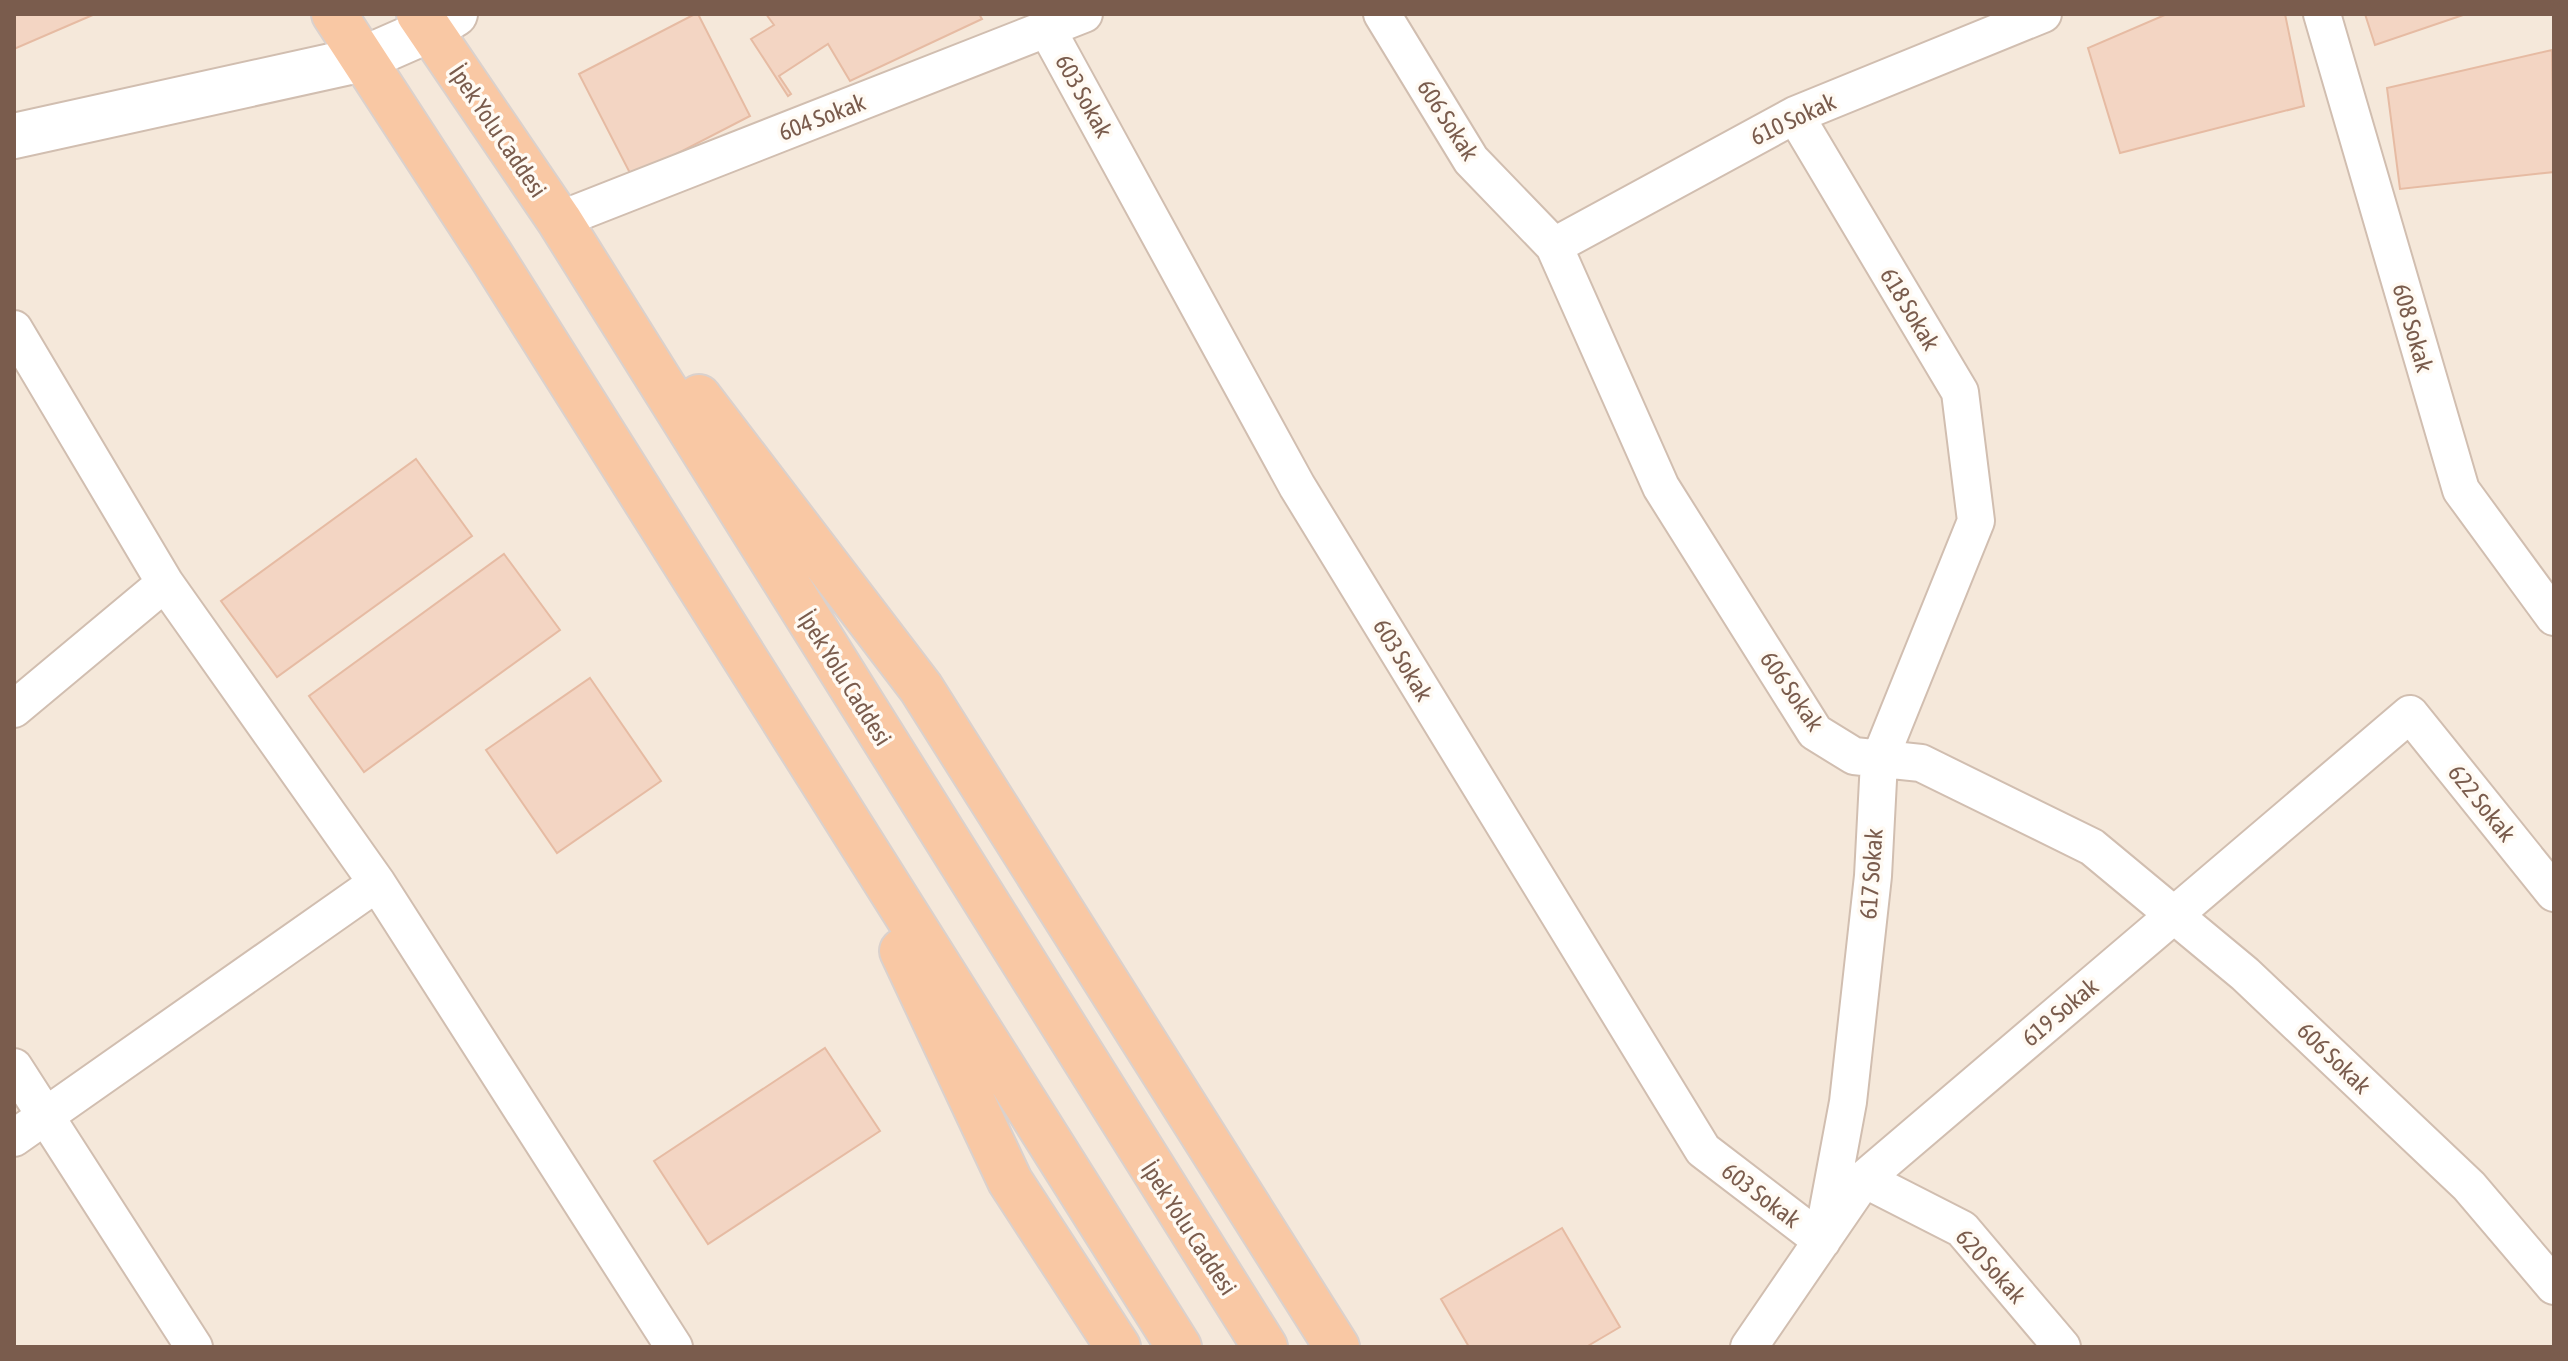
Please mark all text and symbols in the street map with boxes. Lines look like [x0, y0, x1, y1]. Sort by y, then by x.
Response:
street label: 603 Sokak [1050, 50, 1118, 143]
street label: İpek Yolu Caddesi [444, 60, 552, 202]
street label: 606 Sokak [1412, 75, 1484, 166]
street label: 610 Sokak [1746, 87, 1840, 150]
street label: 604 Sokak [775, 88, 870, 146]
street label: 618 Sokak [1875, 263, 1945, 355]
street label: 608 Sokak [2388, 281, 2439, 376]
street label: İpek Yolu Caddesi [793, 606, 897, 750]
street label: 603 Sokak [1368, 614, 1438, 706]
street label: 606 Sokak [1755, 646, 1829, 736]
street label: 622 Sokak [2443, 759, 2521, 847]
street label: 617 Sokak [1854, 827, 1888, 920]
street label: 619 Sokak [2017, 972, 2104, 1052]
street label: 606 Sokak [2292, 1017, 2376, 1100]
street label: İpek Yolu Caddesi [1136, 1156, 1242, 1300]
street label: 603 Sokak [1717, 1157, 1806, 1233]
street label: 620 Sokak [1951, 1223, 2032, 1309]

